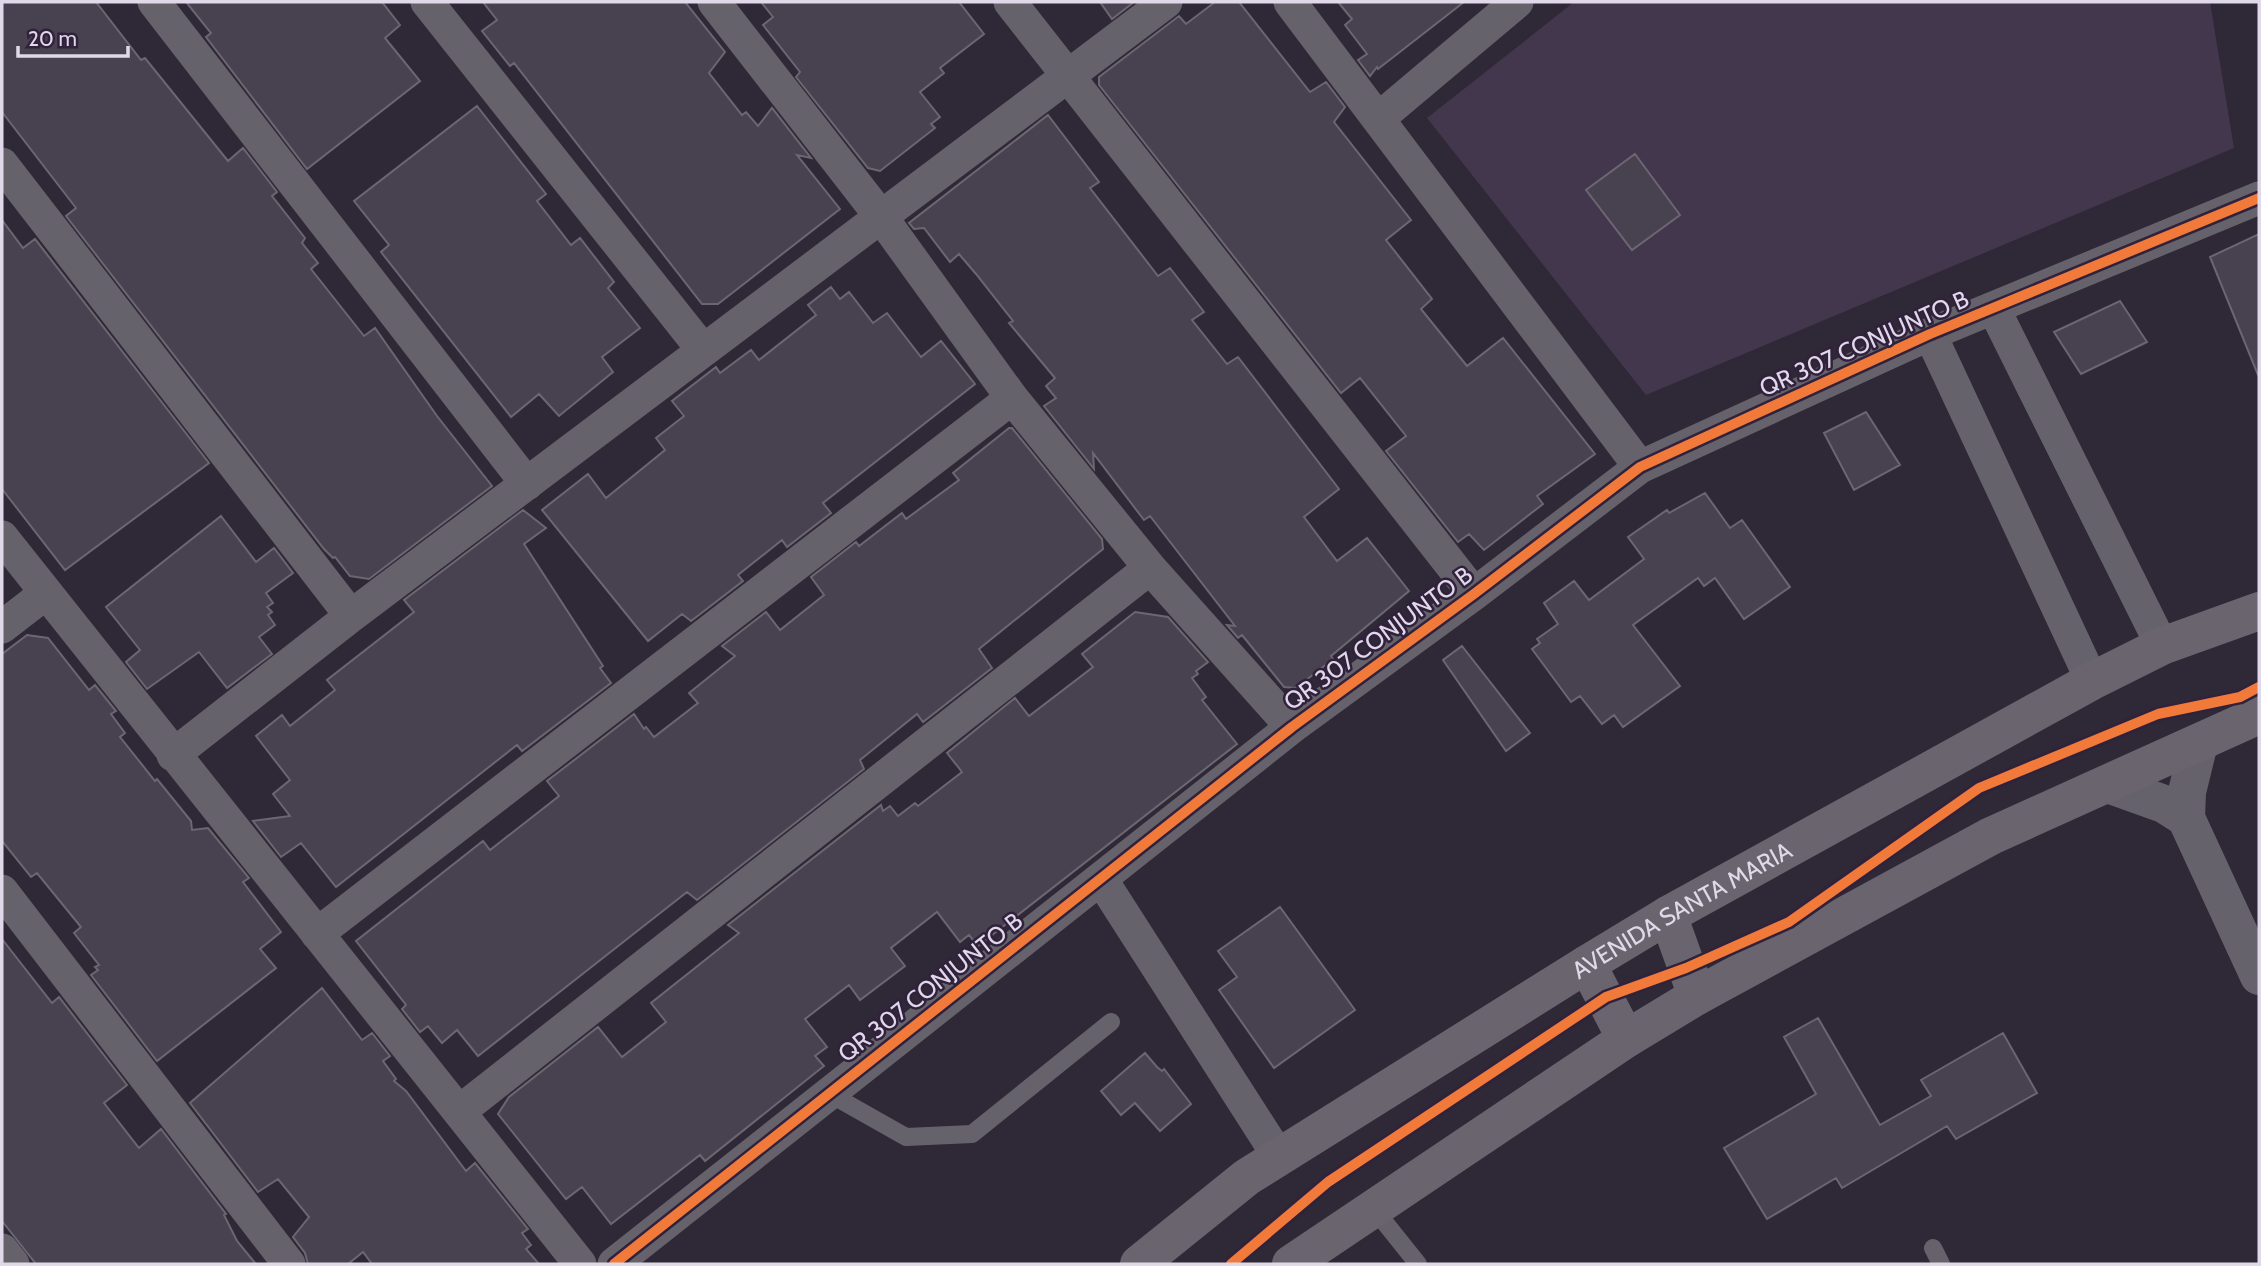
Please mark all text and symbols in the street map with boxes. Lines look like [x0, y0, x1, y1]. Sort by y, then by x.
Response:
scale bar [18, 14, 128, 58]
text: 20 m [28, 26, 77, 51]
street label: QR 307 CONJUNTO B [1755, 284, 1973, 402]
street label: QR 307 CONJUNTO B [1278, 560, 1478, 716]
street label: AVENIDA SANTA MARIA [1566, 835, 1797, 984]
street label: QR 307 CONJUNTO B [832, 906, 1028, 1068]

